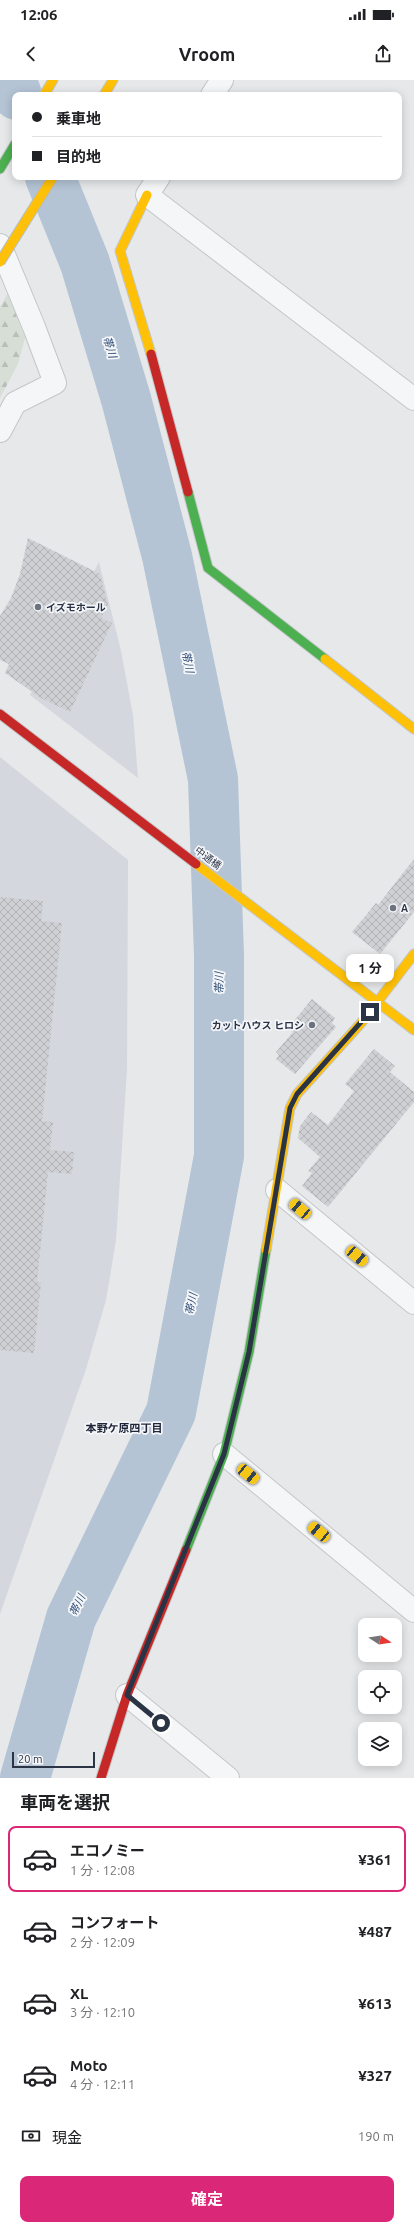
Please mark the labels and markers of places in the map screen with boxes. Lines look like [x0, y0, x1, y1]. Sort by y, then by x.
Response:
marker: イズモホール [33, 602, 43, 612]
place label: イズモホール [46, 602, 106, 613]
marker: A [388, 903, 398, 913]
place label: A [401, 903, 408, 914]
place label: カットハウス ヒロシ [212, 1020, 304, 1031]
marker: カットハウス ヒロシ [307, 1020, 317, 1030]

